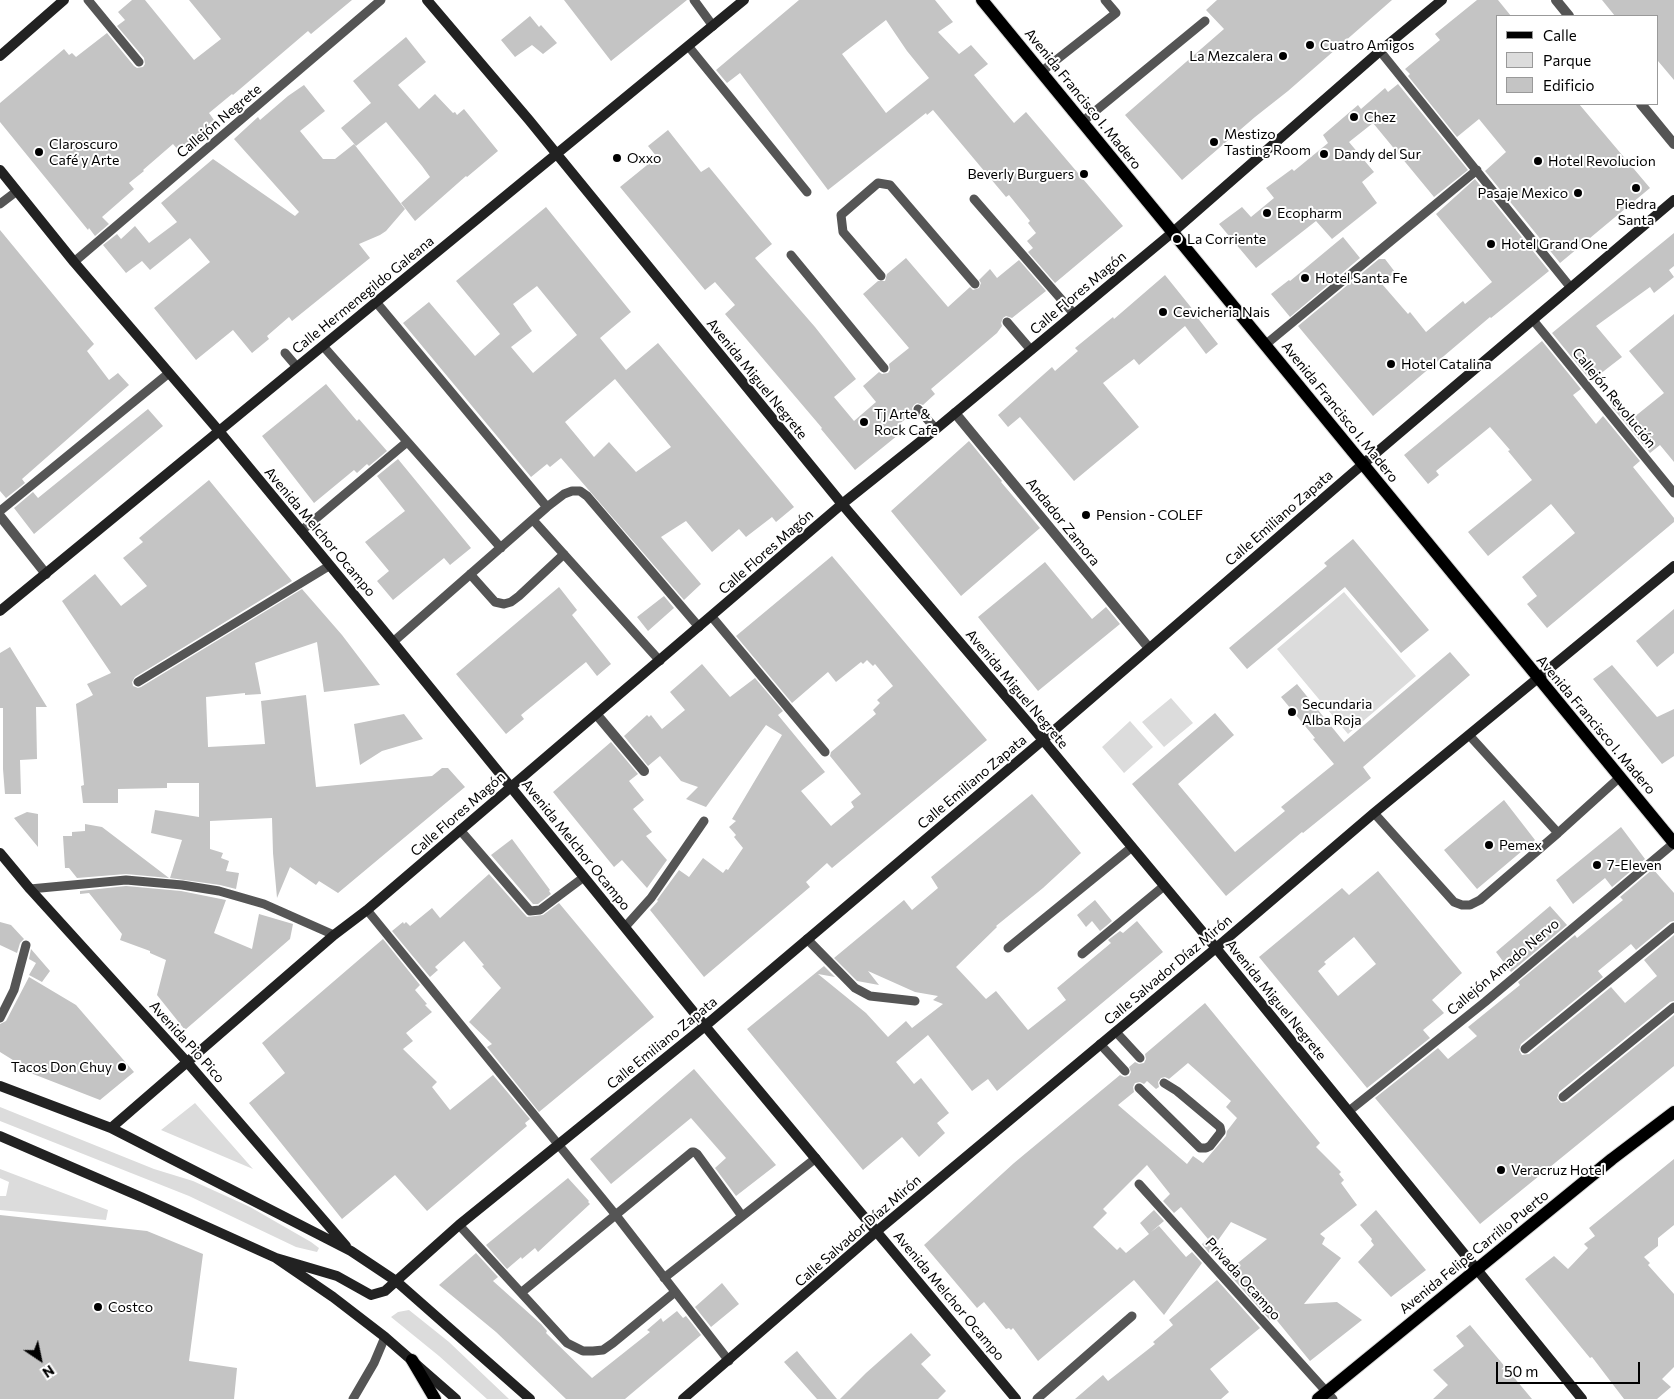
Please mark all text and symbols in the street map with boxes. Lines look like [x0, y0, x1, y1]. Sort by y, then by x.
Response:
legend [1496, 15, 1659, 105]
street label: Avenida Francisco I. Madero [1021, 25, 1145, 173]
text: Calle [1543, 26, 1577, 44]
place label: Cuatro Amigos [1320, 37, 1414, 53]
marker: Cuatro Amigos [1304, 39, 1316, 51]
place label: La Mezcalera [1189, 48, 1273, 64]
marker: La Mezcalera [1277, 50, 1289, 62]
text: Parque [1543, 51, 1591, 69]
text: Edificio [1543, 76, 1594, 94]
street label: Callejón Negrete [173, 81, 265, 161]
place label: Chez [1364, 109, 1396, 125]
marker: Chez [1348, 111, 1360, 123]
place label: Mestizo Tasting Room [1224, 126, 1311, 158]
place label: Claroscuro Café y Arte [49, 136, 119, 168]
marker: Mestizo Tasting Room [1208, 136, 1220, 148]
marker: Claroscuro Café y Arte [33, 146, 45, 158]
place label: Dandy del Sur [1334, 146, 1421, 162]
marker: Dandy del Sur [1318, 148, 1330, 160]
place label: Oxxo [627, 150, 661, 166]
marker: Oxxo [611, 152, 623, 164]
place label: Hotel Revolucion [1548, 153, 1656, 169]
marker: Hotel Revolucion [1532, 155, 1544, 167]
place label: Beverly Burguers [967, 166, 1074, 182]
marker: Beverly Burguers [1078, 168, 1090, 180]
marker: Piedra Santa [1630, 182, 1642, 194]
place label: Pasaje Mexico [1477, 185, 1568, 201]
marker: Pasaje Mexico [1572, 187, 1584, 199]
place label: Piedra Santa [1616, 196, 1656, 228]
place label: Ecopharm [1277, 205, 1342, 221]
marker: Ecopharm [1261, 207, 1273, 219]
place label: La Corriente [1187, 231, 1266, 247]
street label: Calle Hermenegildo Galeana [289, 233, 437, 357]
marker: La Corriente [1171, 233, 1183, 245]
place label: Hotel Grand One [1501, 236, 1608, 252]
marker: Hotel Grand One [1485, 238, 1497, 250]
street label: Calle Flores Magón [1027, 248, 1129, 338]
place label: Hotel Santa Fe [1315, 270, 1407, 286]
marker: Hotel Santa Fe [1299, 272, 1311, 284]
place label: Cevicheria Nais [1173, 304, 1270, 320]
marker: Cevicheria Nais [1157, 306, 1169, 318]
street label: Avenida Miguel Negrete [703, 315, 811, 443]
street label: Avenida Francisco I. Madero [1278, 338, 1402, 486]
street label: Callejón Revolución [1569, 345, 1659, 451]
place label: Hotel Catalina [1401, 356, 1491, 372]
marker: Hotel Catalina [1385, 358, 1397, 370]
place label: Tj Arte & Rock Cafe [874, 406, 938, 438]
marker: Tj Arte & Rock Cafe [858, 416, 870, 428]
street label: Avenida Melchor Ocampo [261, 464, 379, 600]
street label: Calle Emiliano Zapata [1222, 467, 1336, 569]
street label: Andador Zamora [1023, 475, 1103, 569]
street label: Calle Flores Magón [715, 506, 817, 598]
place label: Pension - COLEF [1096, 507, 1203, 523]
marker: Pension - COLEF [1080, 509, 1092, 521]
street label: Avenida Miguel Negrete [962, 626, 1072, 752]
street label: Avenida Francisco I. Madero [1533, 652, 1659, 798]
place label: Secundaria Alba Roja [1302, 696, 1372, 729]
marker: Secundaria Alba Roja [1286, 706, 1298, 718]
street label: Calle Emiliano Zapata [914, 731, 1030, 833]
street label: Calle Flores Magón [407, 768, 509, 860]
street label: Avenida Melchor Ocampo [518, 776, 634, 914]
place label: Pemex [1499, 837, 1542, 853]
marker: Pemex [1483, 839, 1495, 851]
place label: 7-Eleven [1607, 857, 1662, 873]
marker: 7-Eleven [1591, 859, 1603, 871]
street label: Calle Salvador Díaz Mirón [1101, 912, 1235, 1028]
street label: Callejón Amado Nervo [1444, 915, 1562, 1019]
street label: Avenida Miguel Negrete [1222, 936, 1330, 1064]
street label: Calle Emiliano Zapata [603, 993, 721, 1093]
street label: Avenida Pio Pico [146, 998, 228, 1086]
place label: Tacos Don Chuy [11, 1059, 112, 1075]
marker: Tacos Don Chuy [116, 1061, 128, 1073]
place label: Veracruz Hotel [1511, 1162, 1605, 1178]
marker: Veracruz Hotel [1495, 1164, 1507, 1176]
street label: Calle Salvador Díaz Mirón [791, 1172, 925, 1290]
street label: Avenida Felipe Carrillo Puerto [1396, 1187, 1552, 1317]
street label: Avenida Melchor Ocampo [890, 1228, 1008, 1364]
street label: Privada Ocampo [1202, 1234, 1284, 1324]
place label: Costco [108, 1299, 153, 1315]
marker: Costco [92, 1301, 104, 1313]
north arrow [15, 1334, 65, 1384]
scale bar [1499, 1352, 1643, 1384]
text: N [40, 1362, 58, 1382]
text: 50 m [1504, 1362, 1538, 1380]

